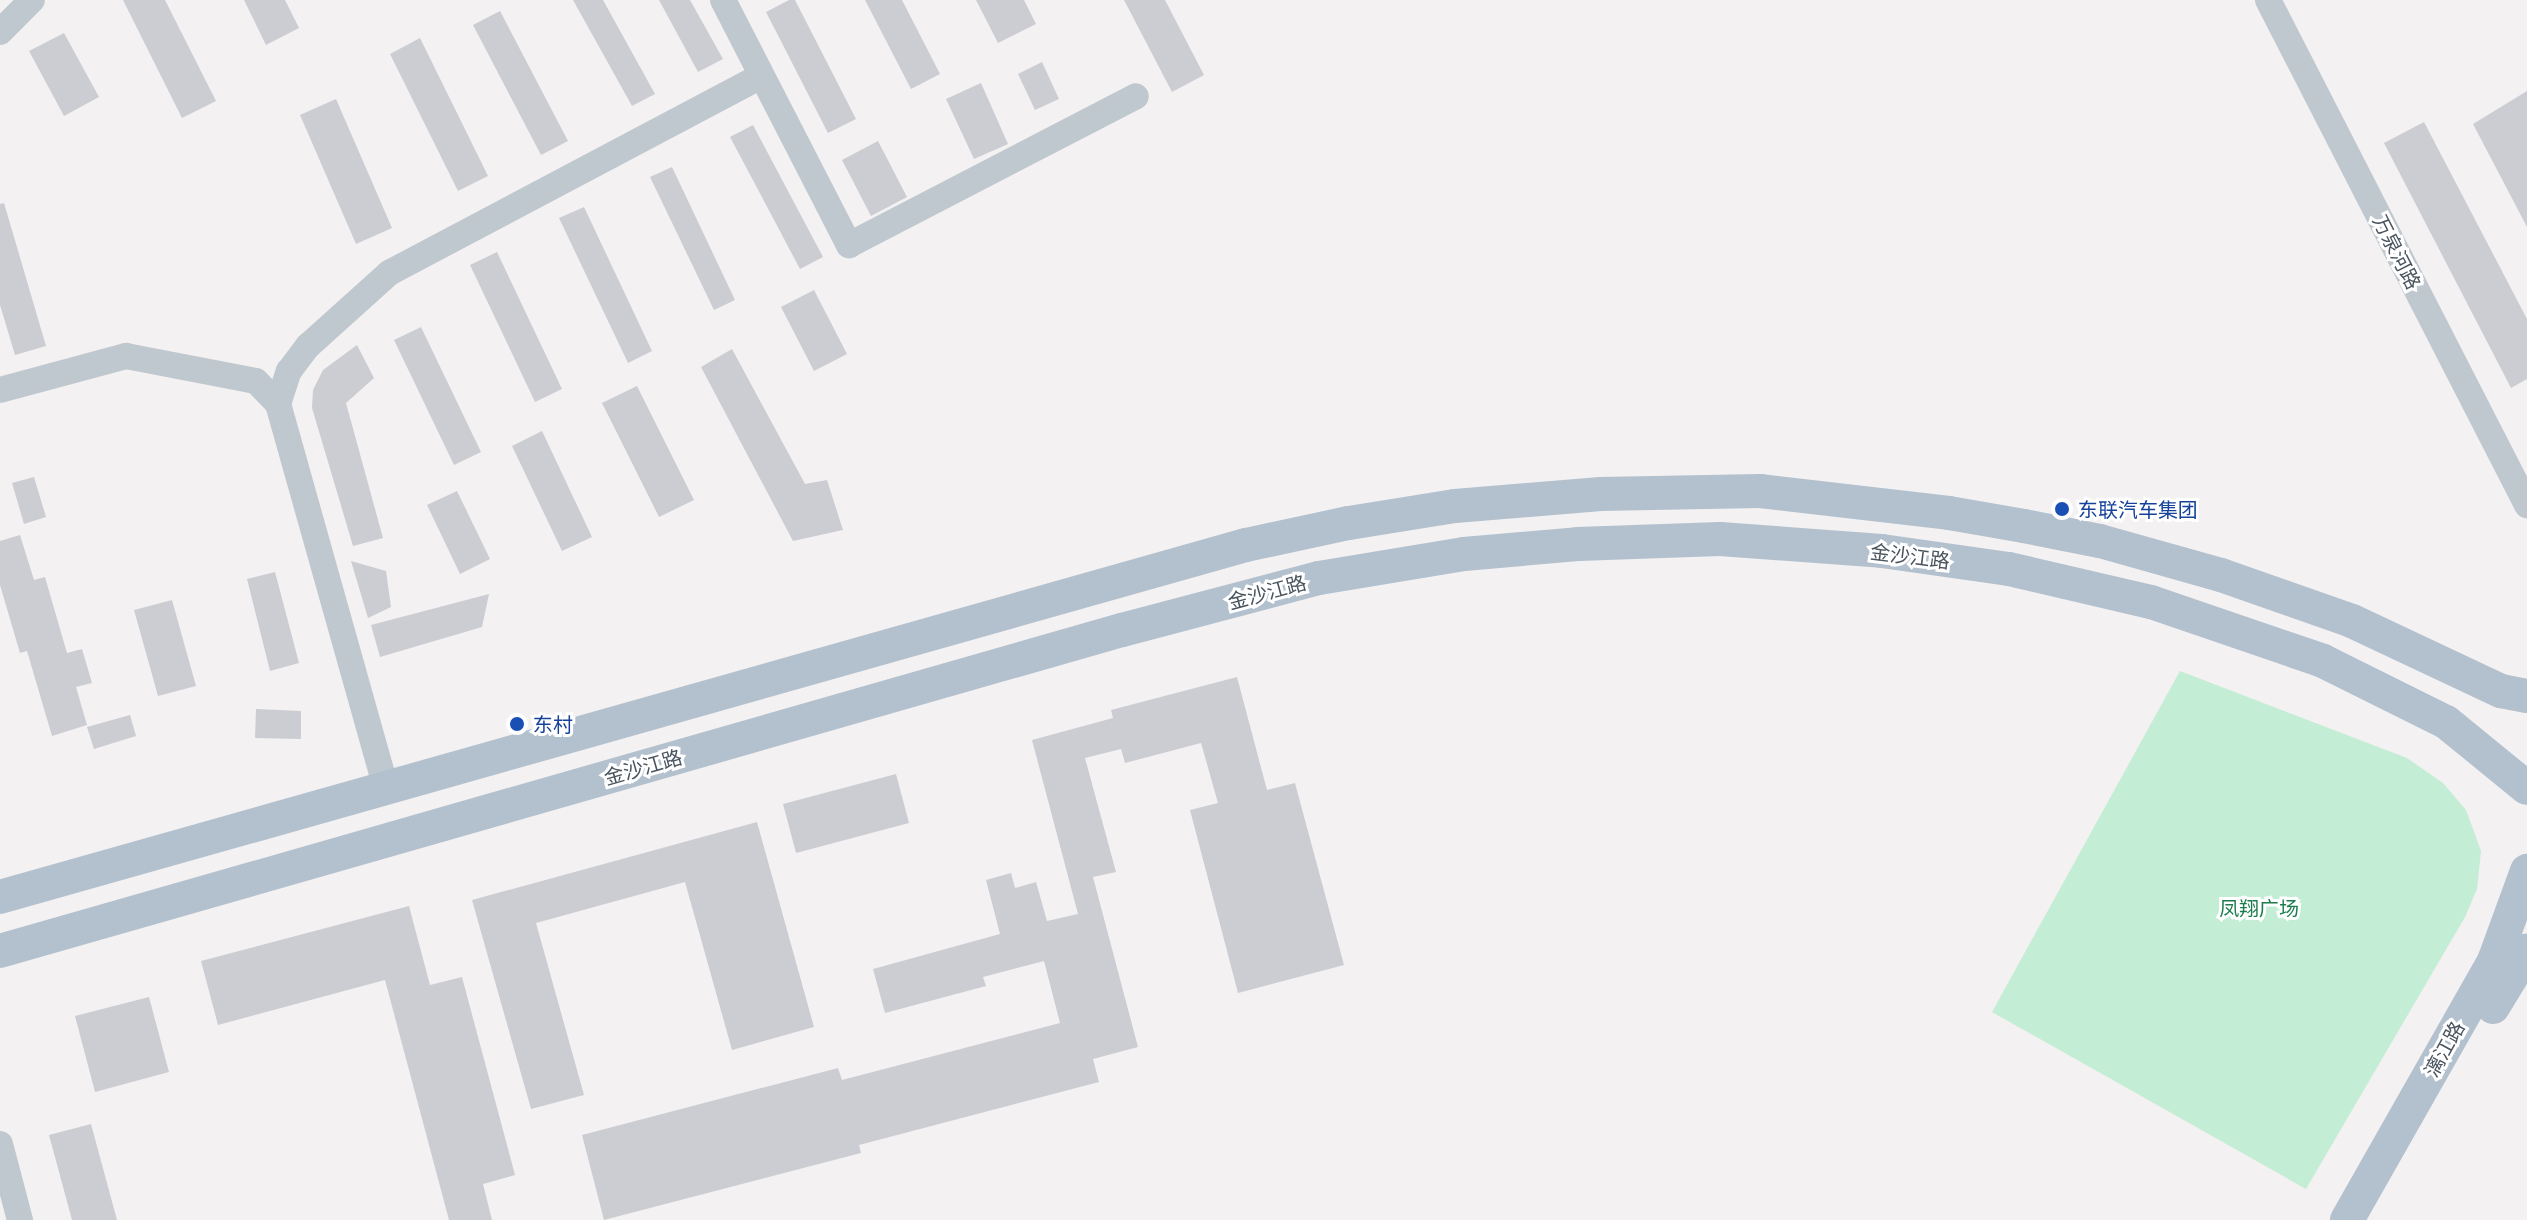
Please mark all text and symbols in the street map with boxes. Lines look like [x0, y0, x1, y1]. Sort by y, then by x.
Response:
street label: 万泉河路 [2368, 211, 2426, 293]
place label: 东联汽车集团 [2078, 497, 2198, 521]
marker: 东联汽车集团 [2053, 500, 2071, 518]
street label: 金沙江路 [1869, 539, 1951, 573]
street label: 金沙江路 [1225, 570, 1309, 614]
place label: 东村 [533, 712, 573, 736]
marker: 东村 [508, 715, 526, 733]
street label: 金沙江路 [601, 744, 685, 790]
park label: 凤翔广场 [2219, 896, 2299, 920]
street label: 漓江路 [2419, 1017, 2469, 1081]

